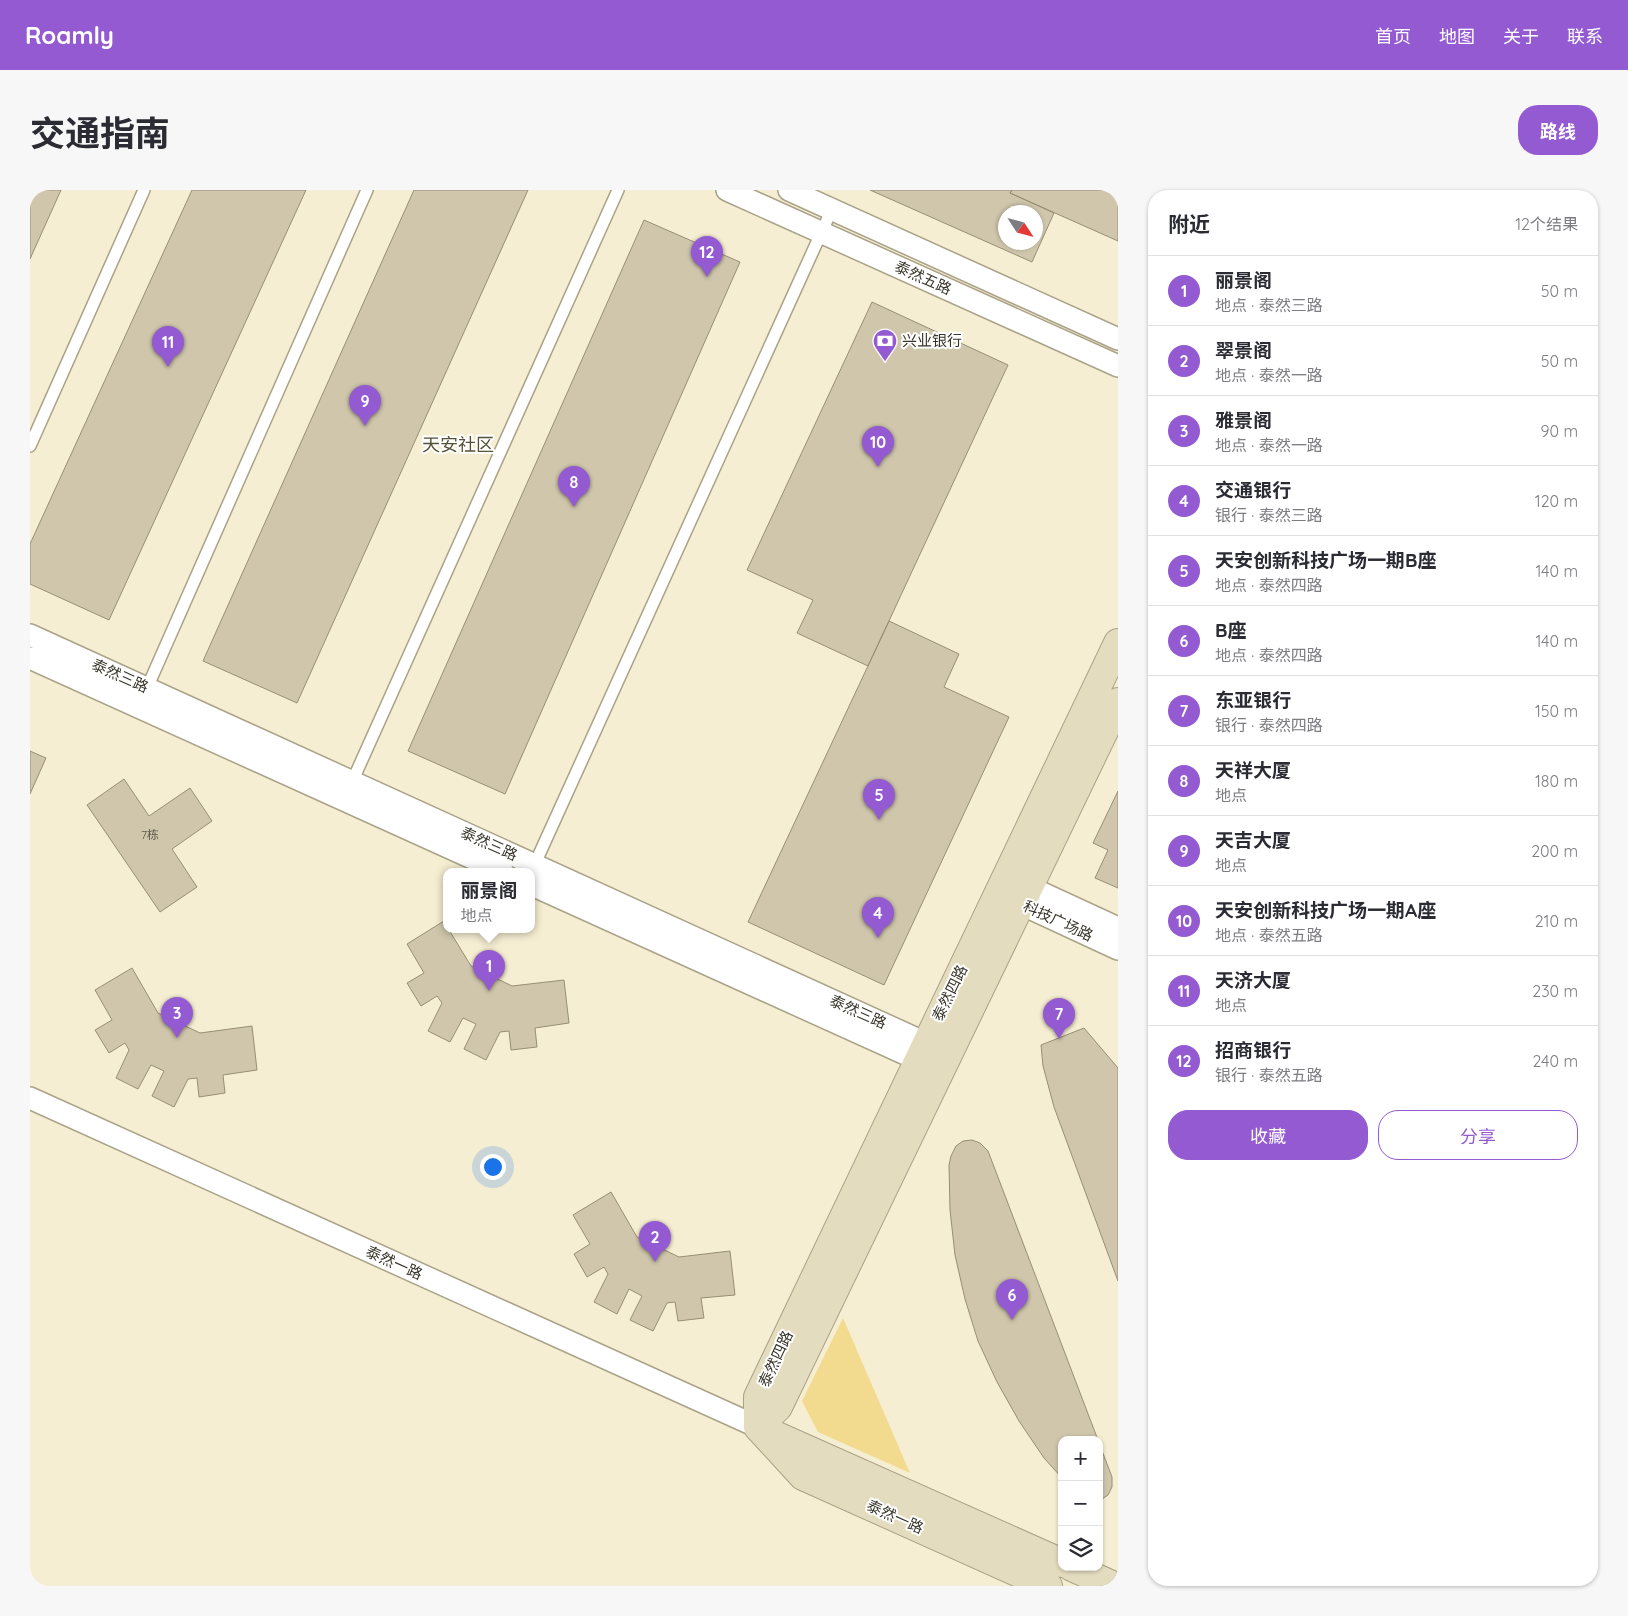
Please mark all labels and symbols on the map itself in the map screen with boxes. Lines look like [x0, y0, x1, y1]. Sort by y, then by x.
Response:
north arrow [998, 205, 1043, 250]
pin: 12 [691, 236, 723, 277]
street label: 泰然五路 [892, 257, 954, 298]
pin: 11 [152, 326, 184, 367]
bank icon: 兴业银行 [872, 328, 898, 362]
place label: 兴业银行 [902, 331, 962, 350]
pin: 9 [349, 385, 381, 426]
pin: 10 [862, 426, 894, 467]
district label: 天安社区 [422, 433, 494, 456]
pin: 8 [558, 466, 590, 507]
street label: 泰然三路 [89, 655, 151, 696]
pin: 5 [863, 779, 895, 820]
street label: 泰然三路 [458, 823, 520, 864]
house number: 7栋 [141, 827, 159, 842]
street label: 科技广场路 [1020, 896, 1096, 945]
pin: 4 [862, 897, 894, 938]
pin: 1 [473, 950, 505, 991]
street label: 泰然四路 [928, 962, 971, 1024]
street label: 泰然三路 [827, 991, 889, 1032]
pin: 3 [161, 997, 193, 1038]
pin: 7 [1043, 998, 1075, 1039]
your location [480, 1154, 506, 1180]
pin: 2 [639, 1221, 671, 1262]
street label: 泰然一路 [363, 1242, 425, 1283]
pin: 6 [996, 1279, 1028, 1320]
street label: 泰然四路 [754, 1328, 797, 1390]
street label: 泰然一路 [864, 1496, 926, 1537]

